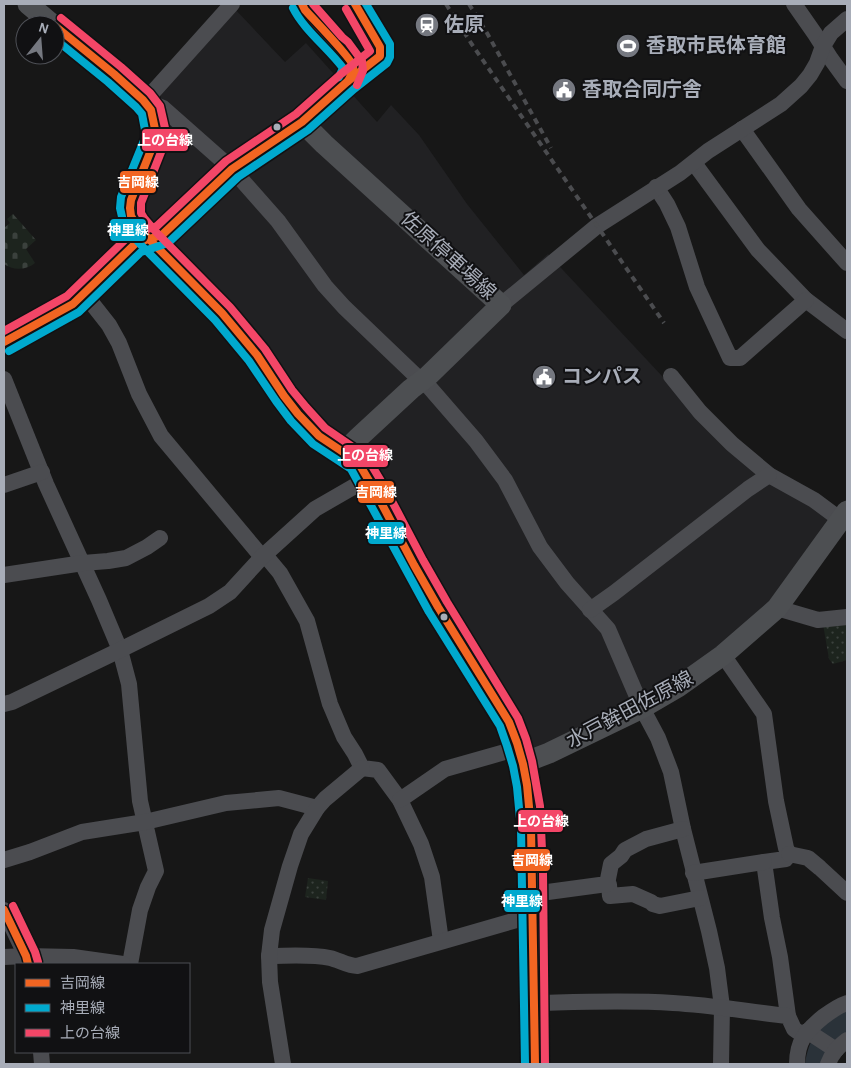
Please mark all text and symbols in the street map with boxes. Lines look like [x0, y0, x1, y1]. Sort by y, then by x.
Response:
station icon: 佐原 [414, 12, 440, 38]
place label: 佐原 [444, 14, 484, 35]
north arrow [15, 15, 65, 65]
text: N [37, 20, 50, 37]
sports icon: 香取市民体育館 [615, 33, 641, 59]
place label: 香取市民体育館 [646, 34, 786, 56]
public building icon: 香取合同庁舎 [551, 77, 577, 103]
place label: 香取合同庁舎 [582, 78, 702, 100]
unlabelled marker [272, 122, 282, 132]
line badge: 上の台線 [141, 128, 189, 152]
text: 上の台線 [137, 133, 193, 148]
line badge: 吉岡線 [119, 170, 157, 194]
text: 吉岡線 [117, 175, 159, 190]
street label: 佐原停車場線 [397, 207, 501, 304]
line badge: 神里線 [109, 218, 147, 242]
text: 神里線 [107, 222, 149, 238]
public building icon: コンパス [531, 364, 557, 390]
place label: コンパス [562, 366, 642, 387]
line badge: 上の台線 [342, 444, 389, 468]
text: 上の台線 [337, 448, 393, 463]
line badge: 吉岡線 [357, 480, 395, 504]
text: 吉岡線 [355, 485, 397, 500]
line badge: 神里線 [367, 521, 405, 545]
text: 神里線 [365, 525, 407, 541]
unlabelled marker [439, 612, 449, 622]
street label: 水戸鉾田佐原線 [563, 667, 697, 752]
line badge: 上の台線 [517, 809, 564, 833]
text: 上の台線 [513, 814, 569, 829]
line badge: 吉岡線 [513, 848, 551, 872]
text: 吉岡線 [511, 853, 553, 868]
line badge: 神里線 [503, 889, 541, 913]
text: 神里線 [501, 893, 543, 909]
legend [15, 963, 190, 1053]
text: 吉岡線 [60, 975, 105, 991]
text: 神里線 [60, 1000, 105, 1016]
text: 上の台線 [60, 1025, 120, 1041]

